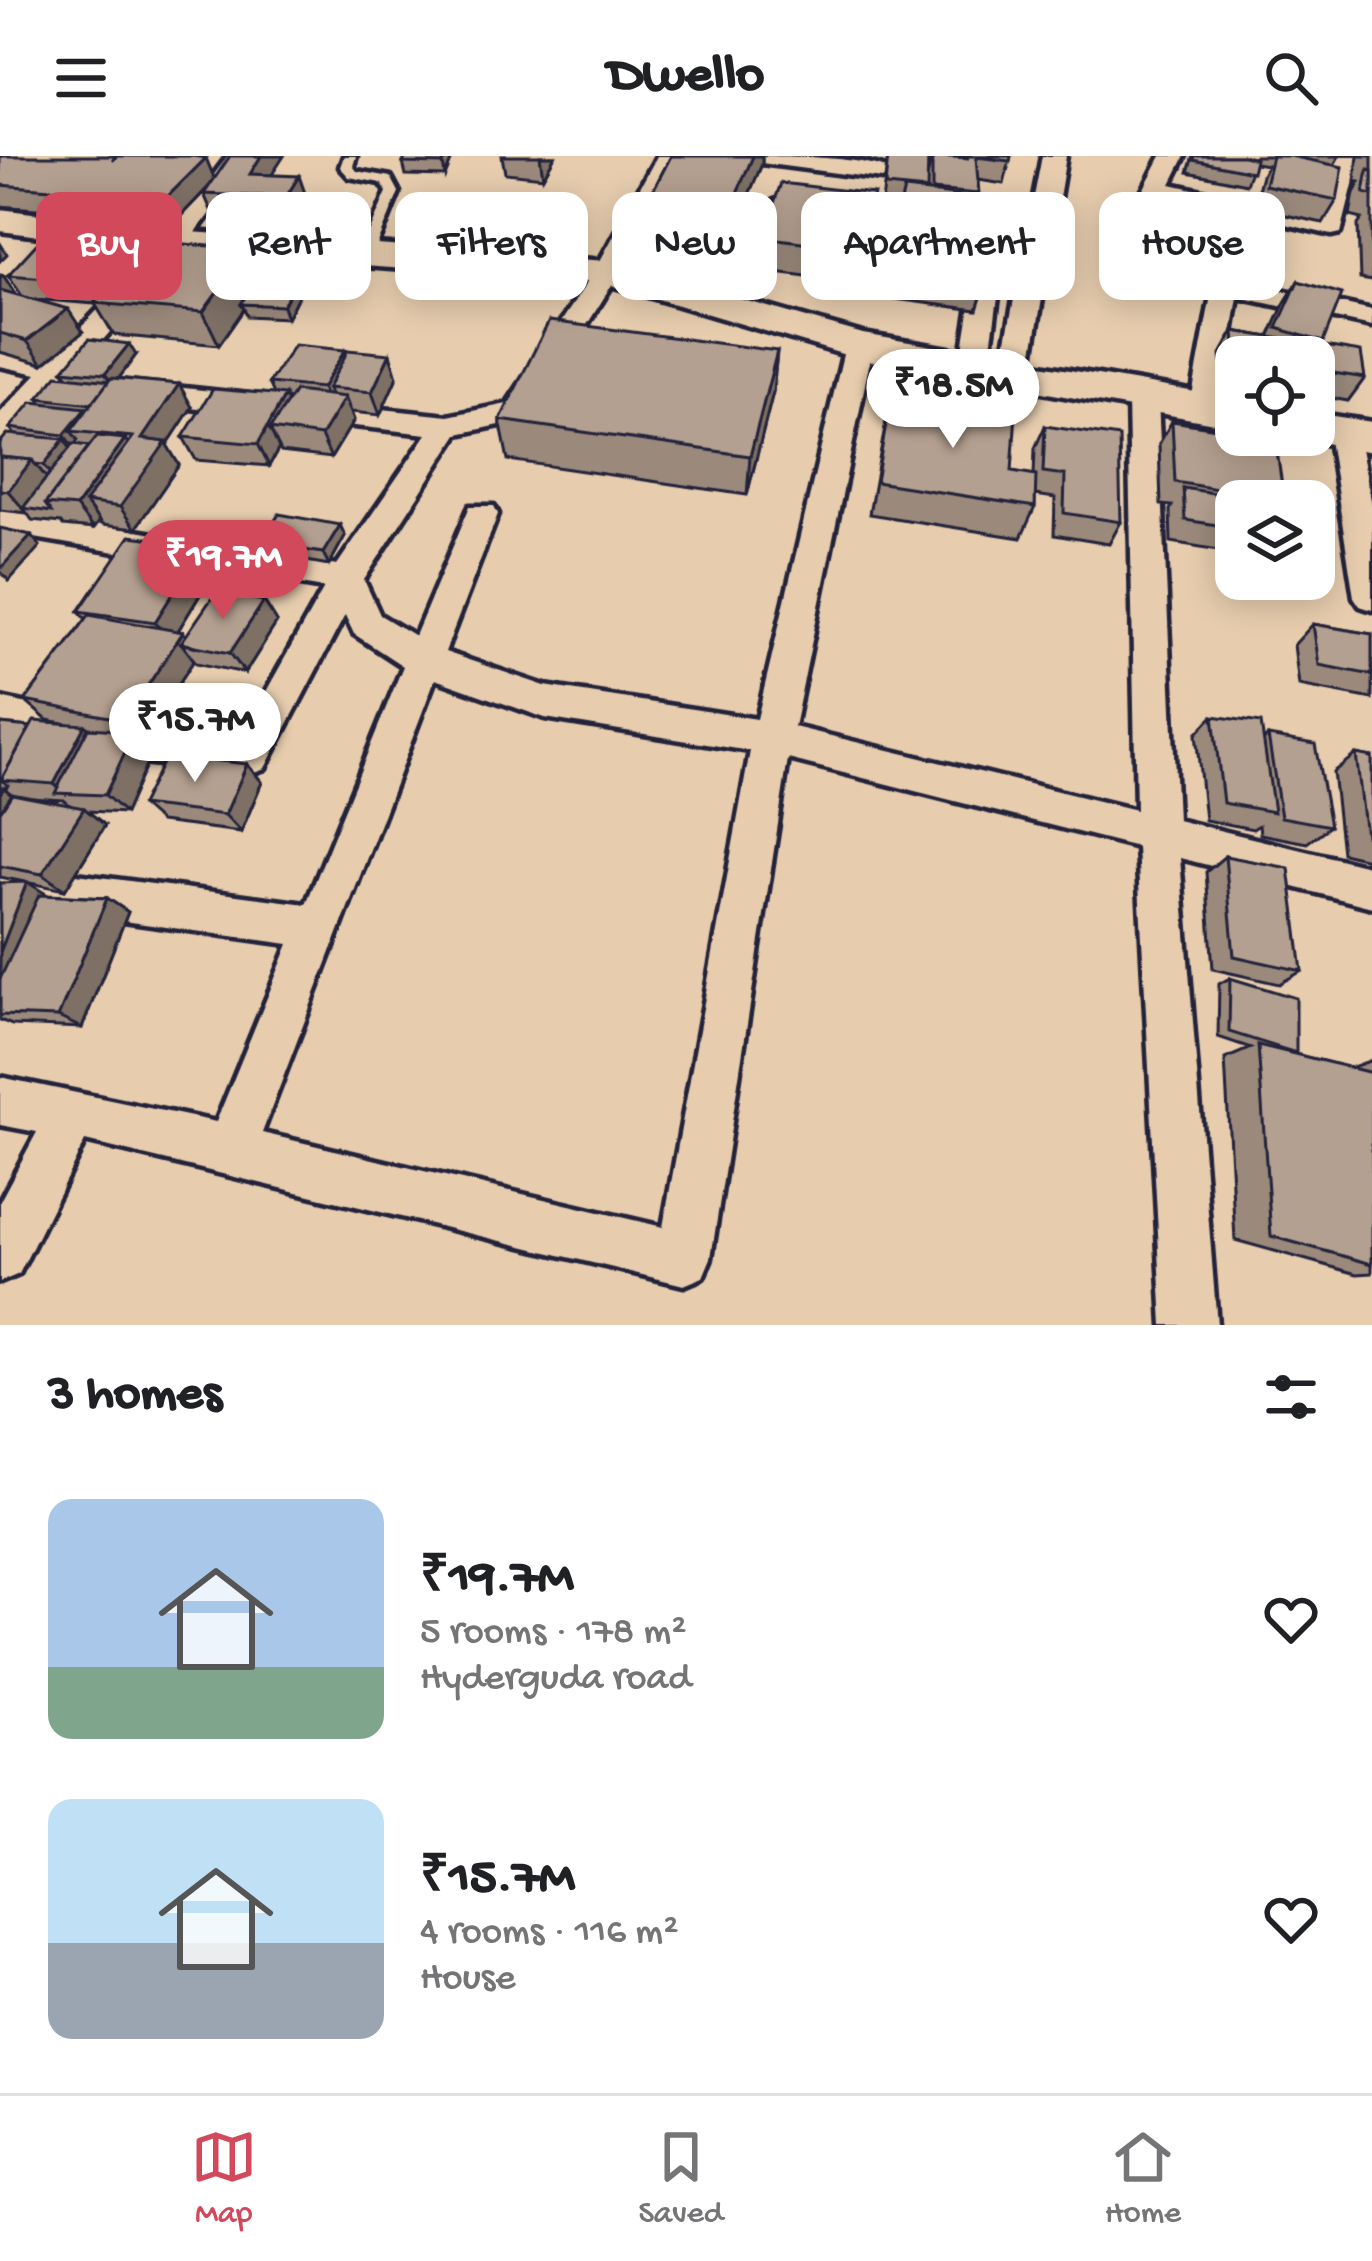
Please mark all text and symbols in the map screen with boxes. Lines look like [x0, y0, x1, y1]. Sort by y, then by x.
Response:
icon: menu [48, 45, 114, 111]
icon: search [1258, 45, 1324, 111]
text: Dwello [608, 46, 764, 110]
chip: Buy [36, 192, 182, 300]
chip: Rent [206, 192, 371, 300]
chip: Filters [395, 192, 588, 300]
chip: New [612, 192, 777, 300]
chip: Apartment [801, 192, 1075, 300]
chip: House [1099, 192, 1285, 300]
map controls [1215, 336, 1335, 600]
button: locate [1215, 336, 1335, 456]
pin: ₹18.5M [855, 349, 1051, 451]
text: ₹18.5M [893, 365, 1013, 411]
button: layers [1215, 480, 1335, 600]
pin: ₹19.7M [125, 520, 321, 622]
text: ₹19.7M [164, 536, 282, 582]
pin: ₹15.7M [97, 683, 293, 785]
text: ₹15.7M [136, 699, 254, 745]
icon: filters [1258, 1364, 1324, 1430]
text: 3 homes [48, 1367, 222, 1427]
icon: home [144, 1547, 288, 1691]
text: ₹19.7M [420, 1551, 573, 1611]
icon: heart [1258, 1586, 1324, 1652]
text: 5 rooms · 178 m² [420, 1611, 687, 1657]
text: Hyderguda road [420, 1657, 691, 1703]
icon: home [144, 1847, 288, 1991]
text: ₹15.7M [420, 1851, 575, 1911]
icon: heart [1258, 1886, 1324, 1952]
text: 4 rooms · 116 m² [420, 1911, 678, 1957]
text: House [420, 1957, 515, 2003]
tab: Map [191, 2124, 257, 2234]
tab: Saved [639, 2124, 723, 2234]
tab: Home [1105, 2124, 1181, 2234]

